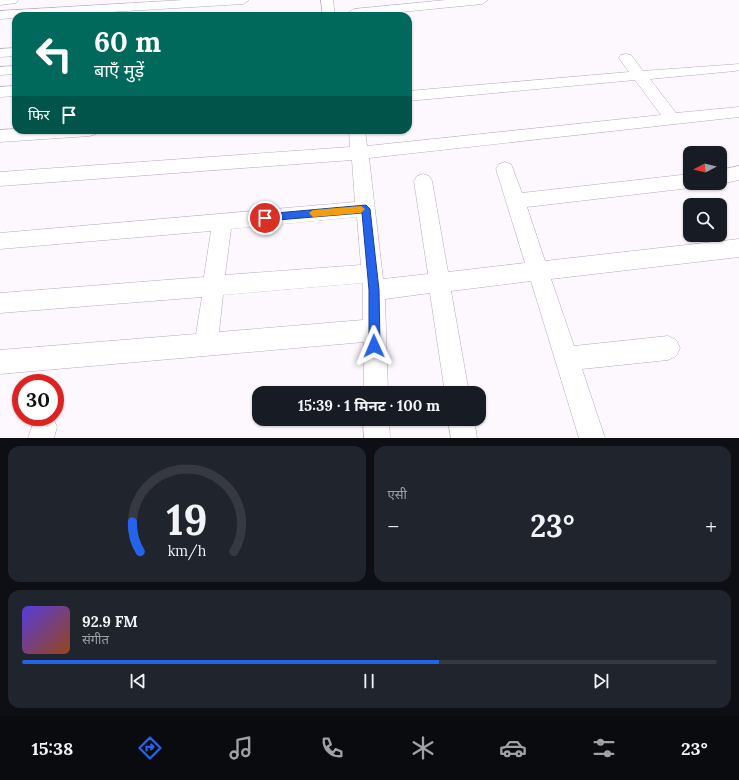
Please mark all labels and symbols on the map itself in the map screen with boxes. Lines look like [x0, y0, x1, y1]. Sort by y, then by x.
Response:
north arrow [683, 146, 727, 190]
pin [248, 201, 282, 235]
position arrow [353, 325, 395, 367]
speed limit sign: 30 [12, 374, 64, 426]

